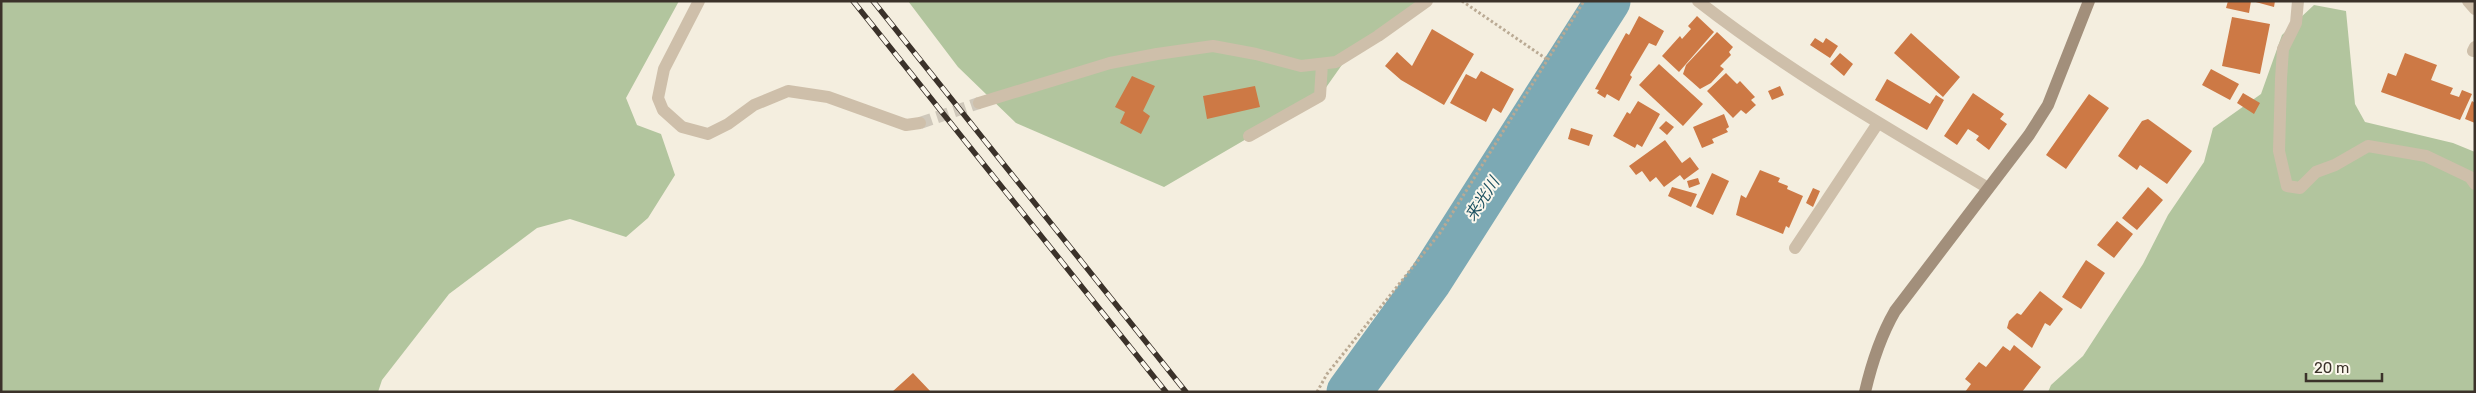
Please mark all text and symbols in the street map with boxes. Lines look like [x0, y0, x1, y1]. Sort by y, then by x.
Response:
water label: 来光川 [1461, 172, 1504, 224]
scale bar [2306, 350, 2382, 382]
text: 20 m [2314, 359, 2349, 377]

